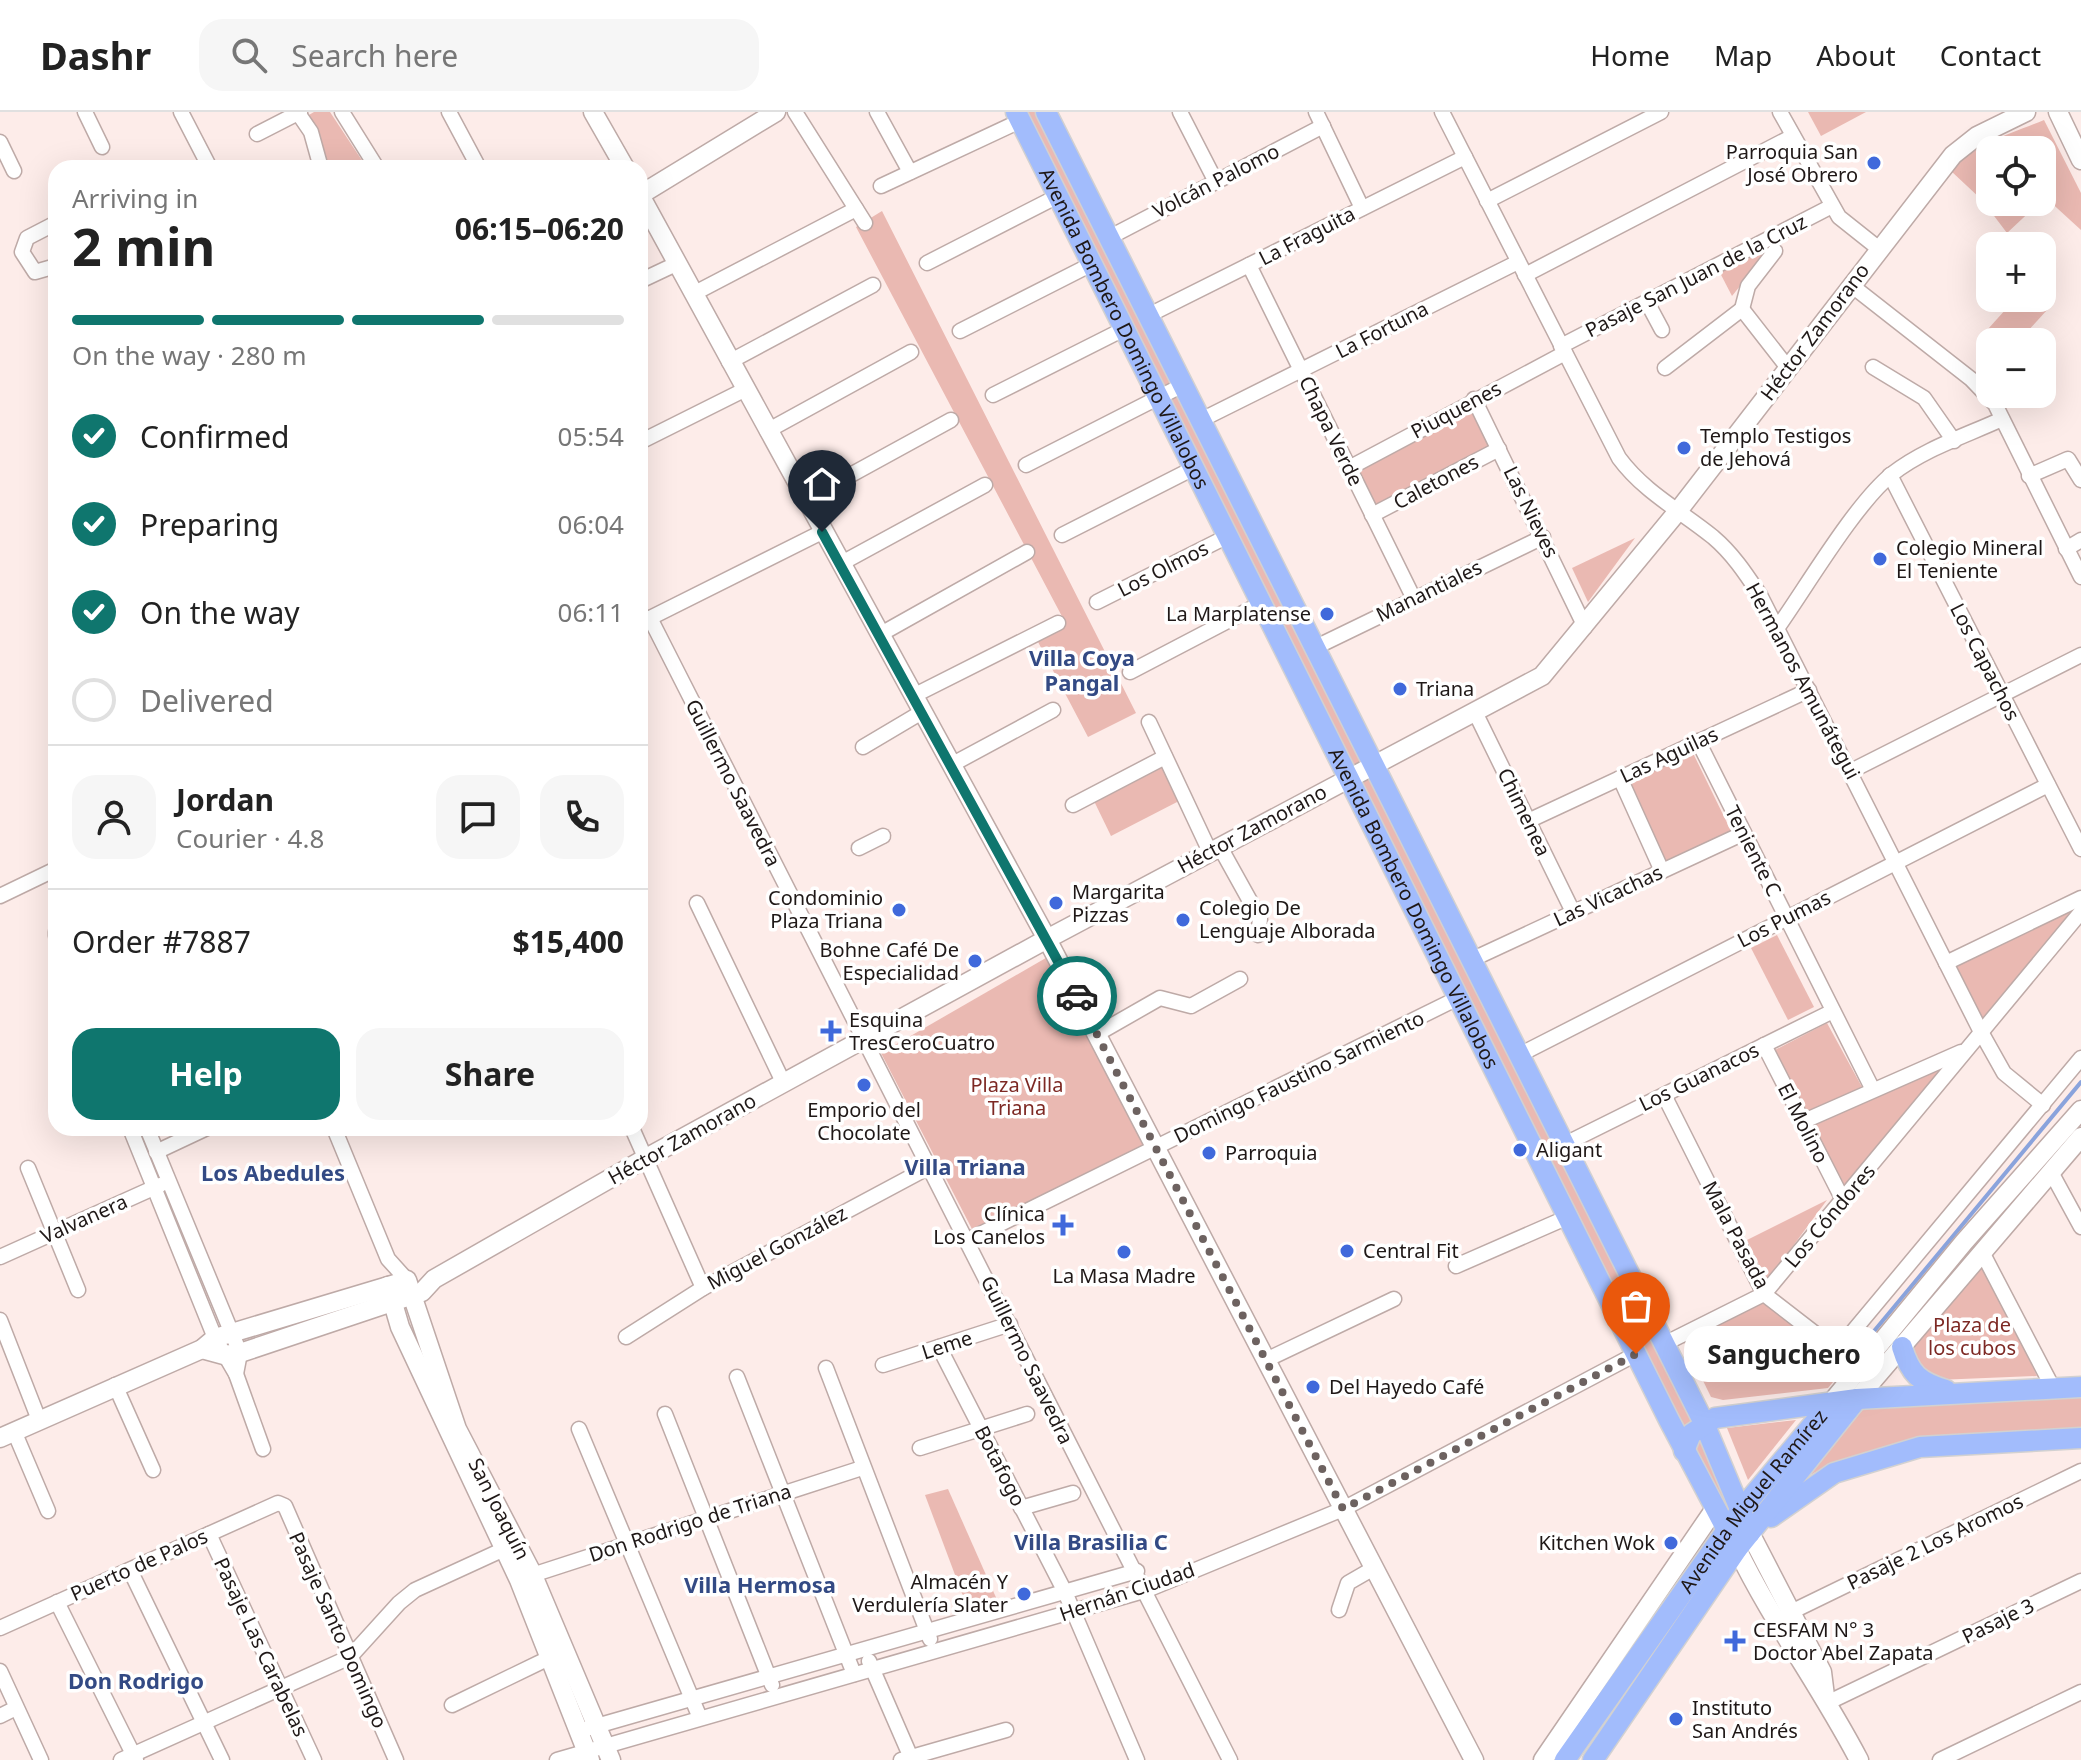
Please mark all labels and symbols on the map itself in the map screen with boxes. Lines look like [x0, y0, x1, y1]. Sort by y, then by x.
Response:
street label: Volcán Palomo [1148, 137, 1284, 224]
place label: Parroquia San José Obrero [1726, 138, 1858, 188]
marker: Parroquia San José Obrero [1865, 154, 1883, 172]
street label: Avenida Bombero Domingo Villalobos [1033, 163, 1216, 493]
street label: La Fraguita [1254, 200, 1360, 271]
street label: Pasaje San Juan de la Cruz [1580, 208, 1811, 343]
street label: Héctor Zamorano [1754, 257, 1875, 406]
street label: La Fortuna [1331, 295, 1433, 364]
street label: Chapa Verde [1293, 371, 1370, 490]
street label: Piuquenes [1406, 374, 1506, 445]
place label: Templo Testigos de Jehová [1700, 422, 1851, 472]
marker: Templo Testigos de Jehová [1675, 439, 1693, 457]
street label: Caletones [1388, 448, 1483, 515]
pin [788, 450, 856, 532]
street label: Las Nieves [1498, 461, 1565, 562]
street label: Los Olmos [1113, 534, 1213, 603]
place label: Colegio Mineral El Teniente [1896, 534, 2043, 584]
marker: Colegio Mineral El Teniente [1871, 550, 1889, 568]
street label: Manantiales [1371, 553, 1486, 628]
street label: Hermanos Amunátegui [1740, 578, 1867, 784]
street label: Los Capachos [1944, 598, 2027, 725]
place label: La Marplatense [1166, 600, 1311, 627]
marker: La Marplatense [1318, 605, 1336, 623]
district label: Villa Coya Pangal [1029, 642, 1135, 697]
place label: Triana [1416, 675, 1474, 702]
marker: Triana [1391, 680, 1409, 698]
street label: Guillermo Saavedra [680, 695, 787, 871]
street label: Las Aguilas [1615, 720, 1722, 789]
street label: Avenida Bombero Domingo Villalobos [1322, 743, 1506, 1073]
street label: Chimenea [1491, 763, 1557, 860]
street label: Héctor Zamorano [1172, 778, 1331, 879]
street label: Teniente C [1719, 801, 1788, 901]
street label: Las Vicachas [1549, 859, 1667, 933]
place label: Margarita Pizzas [1072, 878, 1165, 928]
place label: Condominio Plaza Triana [768, 884, 883, 934]
street label: Los Pumas [1733, 884, 1835, 954]
marker: Margarita Pizzas [1047, 894, 1065, 912]
place label: Colegio De Lenguaje Alborada [1199, 894, 1376, 944]
marker: Condominio Plaza Triana [890, 901, 908, 919]
marker: Colegio De Lenguaje Alborada [1174, 911, 1192, 929]
place label: Bohne Café De Especialidad [820, 936, 959, 986]
marker: Bohne Café De Especialidad [966, 952, 984, 970]
courier [1037, 956, 1117, 1036]
street label: Domingo Faustino Sarmiento [1169, 1004, 1428, 1149]
place label: Esquina TresCeroCuatro [849, 1006, 995, 1056]
marker: Esquina TresCeroCuatro [820, 1020, 842, 1042]
street label: Los Guanacos [1634, 1036, 1763, 1117]
park label: Plaza Villa Triana [971, 1071, 1064, 1121]
marker: Emporio del Chocolate [855, 1076, 873, 1094]
street label: El Molino [1772, 1078, 1835, 1167]
street label: Héctor Zamorano [603, 1087, 761, 1190]
place label: Emporio del Chocolate [807, 1096, 921, 1146]
place label: Aligant [1536, 1136, 1602, 1163]
place label: Parroquia [1225, 1139, 1318, 1166]
marker: Aligant [1511, 1141, 1529, 1159]
marker: Parroquia [1200, 1144, 1218, 1162]
district label: Villa Triana [904, 1151, 1026, 1181]
district label: Los Abedules [201, 1157, 345, 1187]
street label: Los Cóndores [1778, 1158, 1881, 1273]
street label: Mala Pasada [1697, 1176, 1776, 1293]
street label: Valvanera [36, 1187, 131, 1250]
street label: Miguel González [702, 1199, 851, 1296]
place label: Clínica Los Canelos [933, 1200, 1045, 1250]
marker: Clínica Los Canelos [1052, 1214, 1074, 1236]
place label: Central Fit [1363, 1237, 1459, 1264]
marker: Central Fit [1338, 1242, 1356, 1260]
marker: La Masa Madre [1115, 1243, 1133, 1261]
place label: La Masa Madre [1052, 1262, 1196, 1289]
street label: Guillermo Saavedra [975, 1271, 1080, 1448]
pin [1602, 1272, 1670, 1354]
park label: Plaza de los cubos [1928, 1311, 2016, 1361]
street label: Leme [918, 1324, 976, 1365]
callout: Sanguchero [1684, 1326, 1884, 1382]
place label: Del Hayedo Café [1329, 1373, 1484, 1400]
marker: Del Hayedo Café [1304, 1378, 1322, 1396]
street label: Avenida Miguel Ramírez [1673, 1404, 1833, 1598]
street label: Botafogo [969, 1421, 1032, 1511]
street label: San Joaquín [462, 1453, 537, 1564]
street label: Don Rodrigo de Triana [585, 1477, 794, 1568]
street label: Pasaje 2 Los Aromos [1842, 1487, 2027, 1596]
street label: Puerto de Palos [66, 1522, 212, 1607]
district label: Villa Brasilia C [1014, 1526, 1168, 1556]
street label: Pasaje Santo Domingo [283, 1527, 394, 1732]
place label: Kitchen Wok [1538, 1529, 1655, 1556]
marker: Kitchen Wok [1662, 1534, 1680, 1552]
street label: Pasaje Las Carabelas [208, 1553, 315, 1741]
street label: Hernán Ciudad [1056, 1556, 1198, 1627]
place label: Almacén Y Verdulería Slater [852, 1568, 1009, 1618]
district label: Villa Hermosa [684, 1569, 836, 1599]
marker: Almacén Y Verdulería Slater [1015, 1585, 1033, 1603]
street label: Pasaje 3 [1957, 1591, 2038, 1650]
place label: CESFAM N° 3 Doctor Abel Zapata [1753, 1616, 1933, 1666]
marker: CESFAM N° 3 Doctor Abel Zapata [1724, 1630, 1746, 1652]
district label: Don Rodrigo [68, 1665, 204, 1695]
place label: Instituto San Andrés [1692, 1694, 1798, 1744]
marker: Instituto San Andrés [1667, 1710, 1685, 1728]

